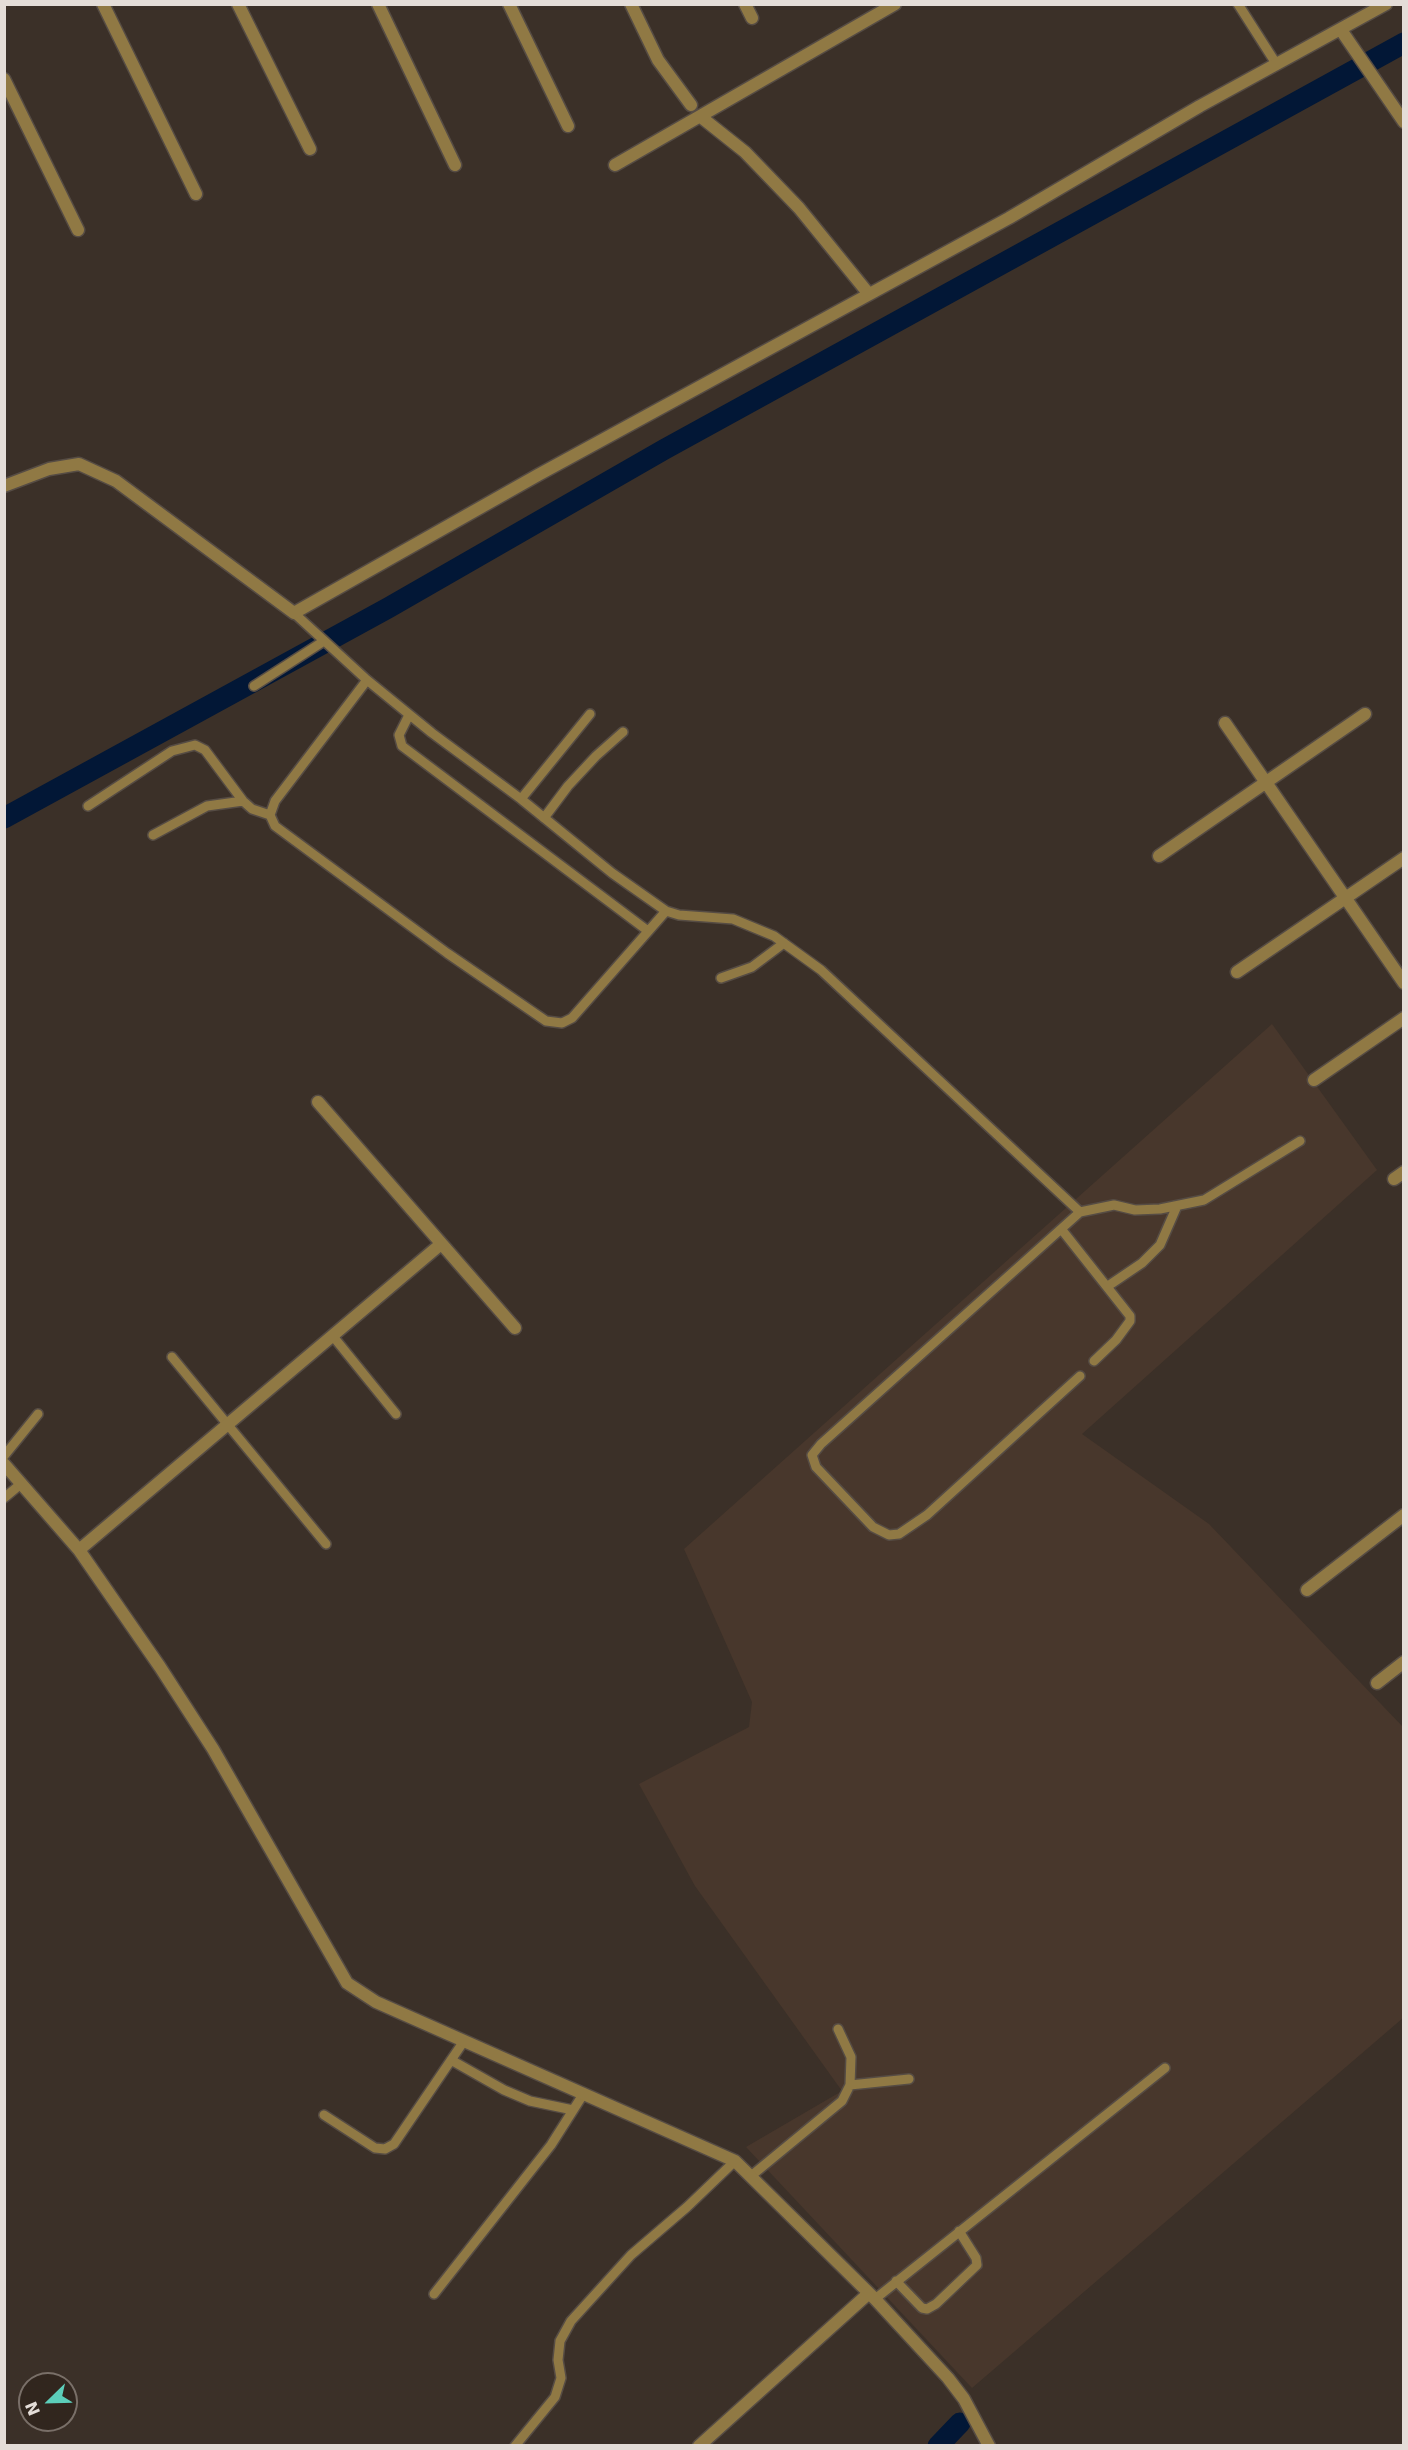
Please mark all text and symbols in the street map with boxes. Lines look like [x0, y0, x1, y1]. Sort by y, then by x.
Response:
north arrow [18, 2372, 78, 2432]
text: N [21, 2399, 44, 2418]

